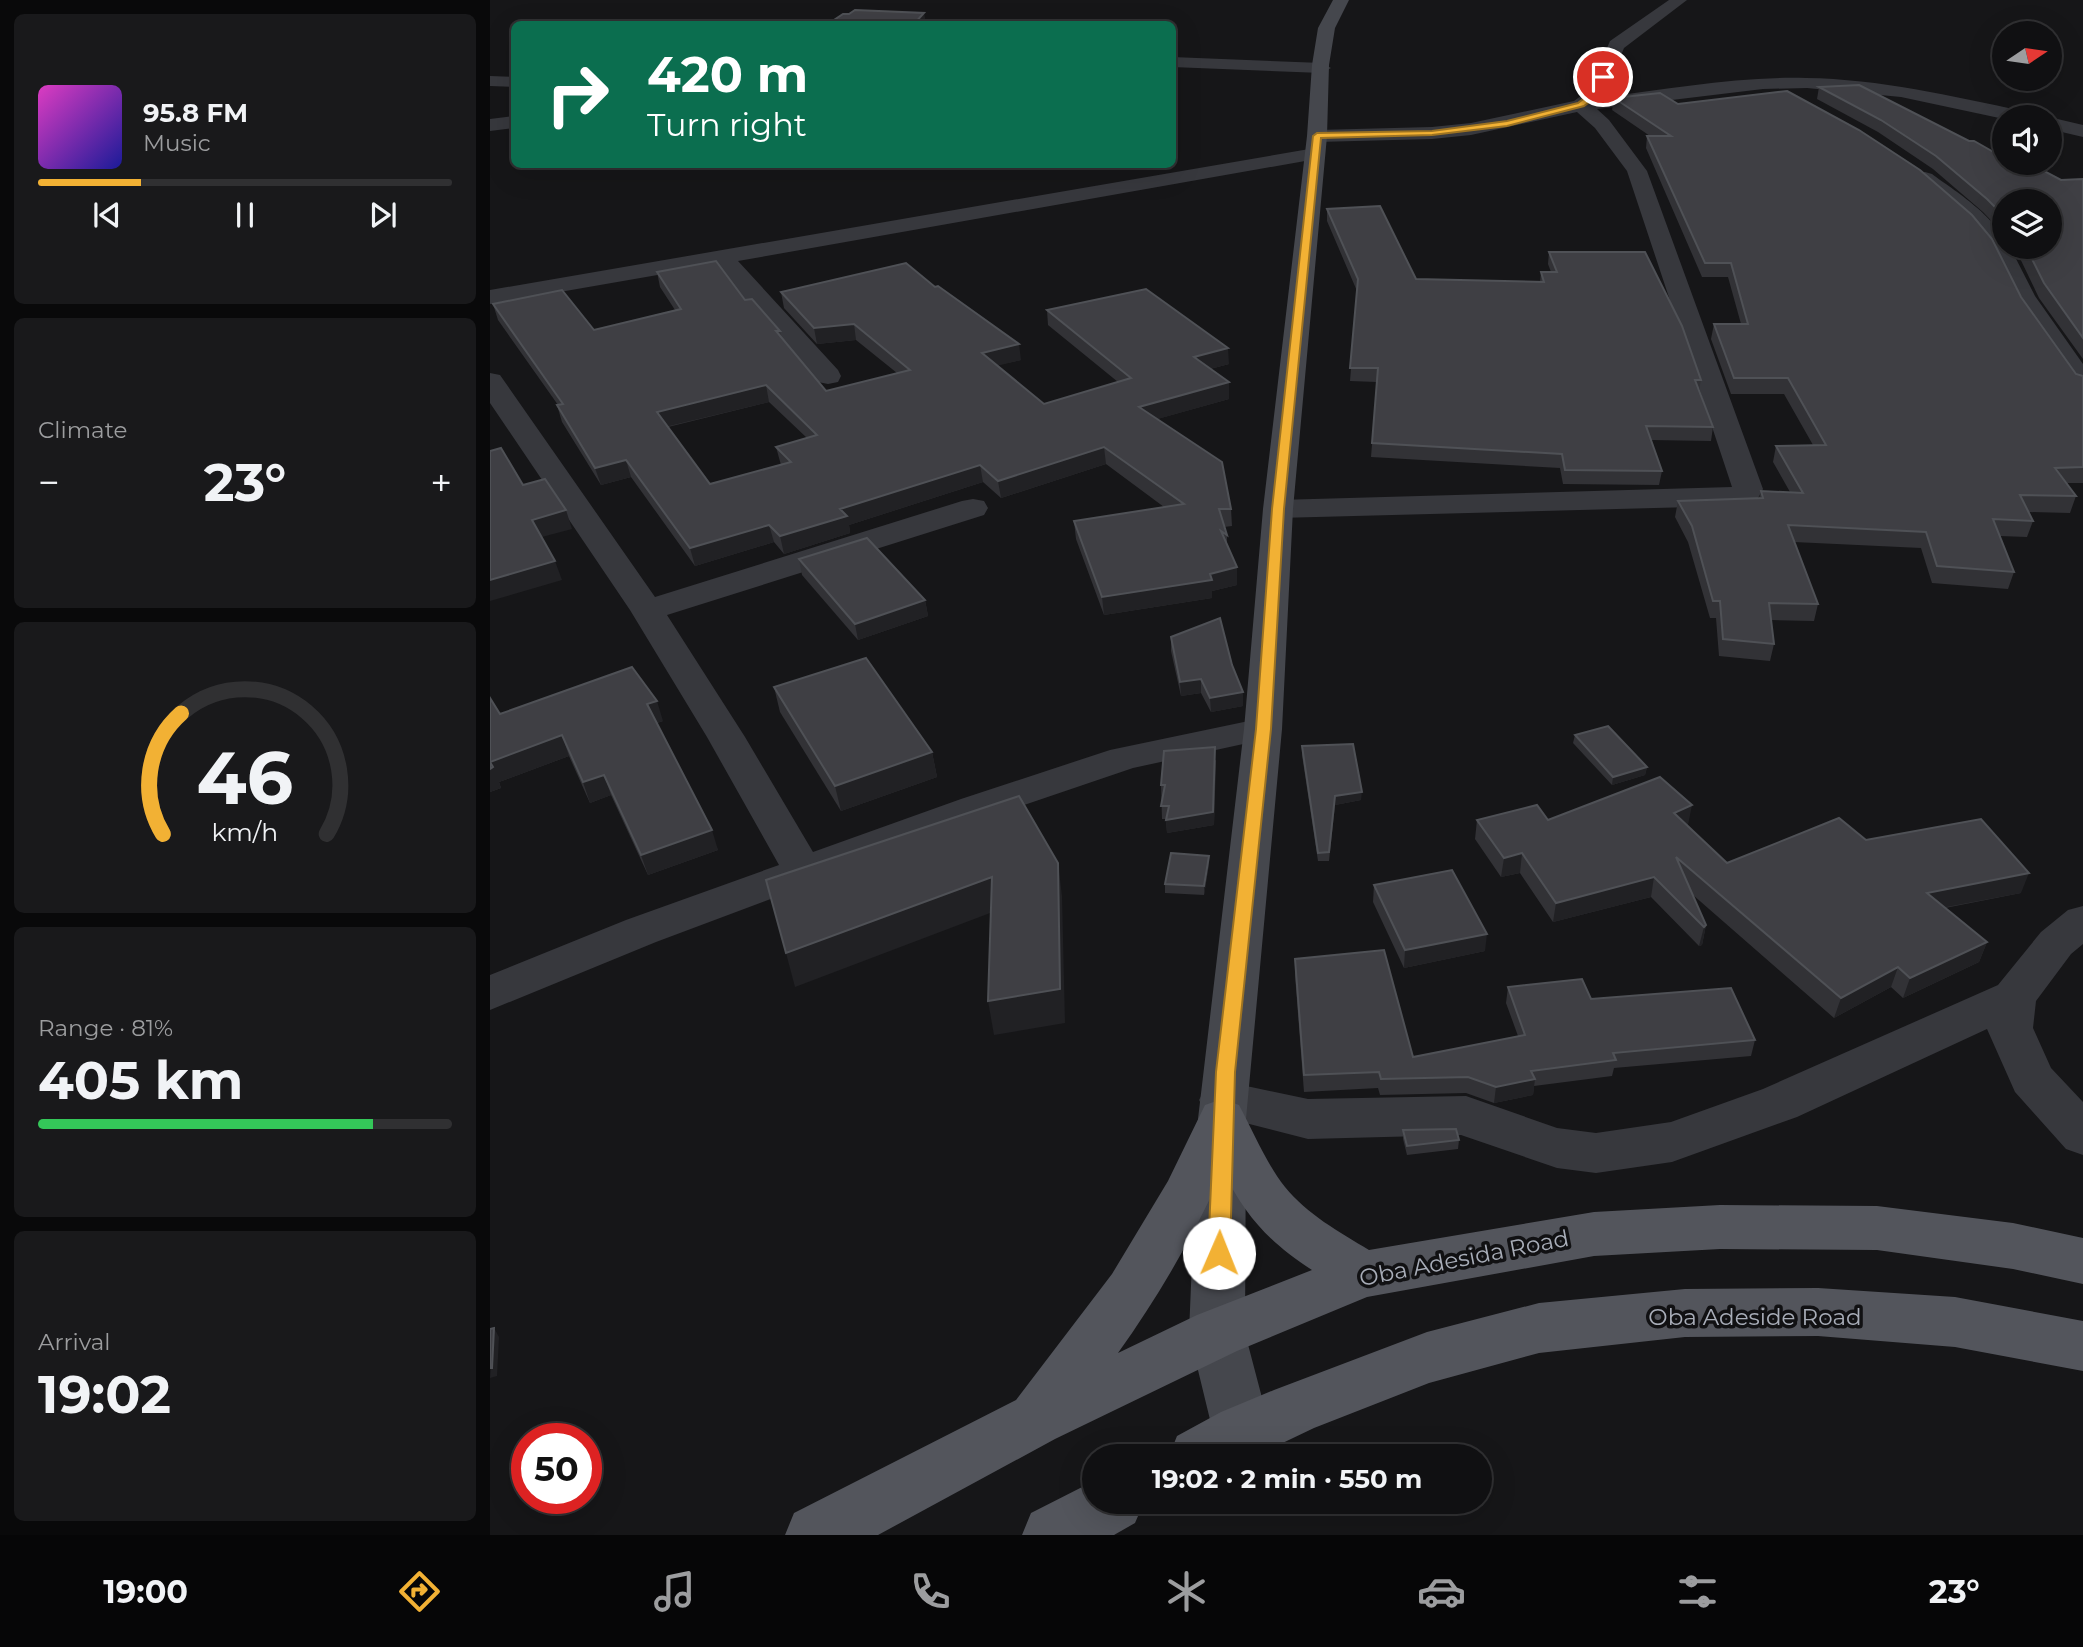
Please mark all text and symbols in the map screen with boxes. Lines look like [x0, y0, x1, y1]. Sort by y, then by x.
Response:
north arrow [1992, 21, 2062, 91]
map controls [1992, 21, 2062, 259]
text: 420 m [647, 45, 808, 104]
pin [1573, 47, 1633, 107]
icon: right [532, 49, 623, 140]
icon: arrive [1584, 58, 1622, 96]
text: 95.8 FM [143, 97, 248, 129]
text: Turn right [647, 105, 807, 144]
button: sound [1992, 105, 2062, 175]
text: Music [143, 129, 211, 157]
button: layers [1992, 189, 2062, 259]
icon: previous [88, 196, 126, 234]
icon: pause [226, 196, 264, 234]
icon: next [364, 196, 402, 234]
text: Climate [38, 416, 127, 444]
text: 23° [204, 451, 286, 514]
text: − [38, 459, 60, 506]
text: + [430, 459, 452, 506]
text: 46 [197, 734, 293, 822]
text: km/h [212, 816, 278, 846]
text: Range · 81% [38, 1014, 173, 1042]
text: 405 km [38, 1049, 243, 1112]
position arrow [1182, 1216, 1256, 1290]
street label: Oba Adesida Road [1357, 1224, 1571, 1292]
street label: Oba Adeside Road [1648, 1303, 1862, 1331]
text: Arrival [38, 1328, 111, 1356]
text: 19:02 [38, 1363, 171, 1426]
speed limit sign: 50 [511, 1423, 602, 1514]
text: 19:02 · 2 min · 550 m [1152, 1463, 1422, 1495]
icon: directions [395, 1567, 444, 1616]
icon: music [650, 1567, 699, 1616]
icon: phone [906, 1567, 955, 1616]
icon: climate [1162, 1567, 1211, 1616]
icon: car [1417, 1567, 1466, 1616]
icon: filters [1673, 1567, 1722, 1616]
text: 19:00 [103, 1572, 188, 1611]
text: 23° [1929, 1572, 1980, 1611]

